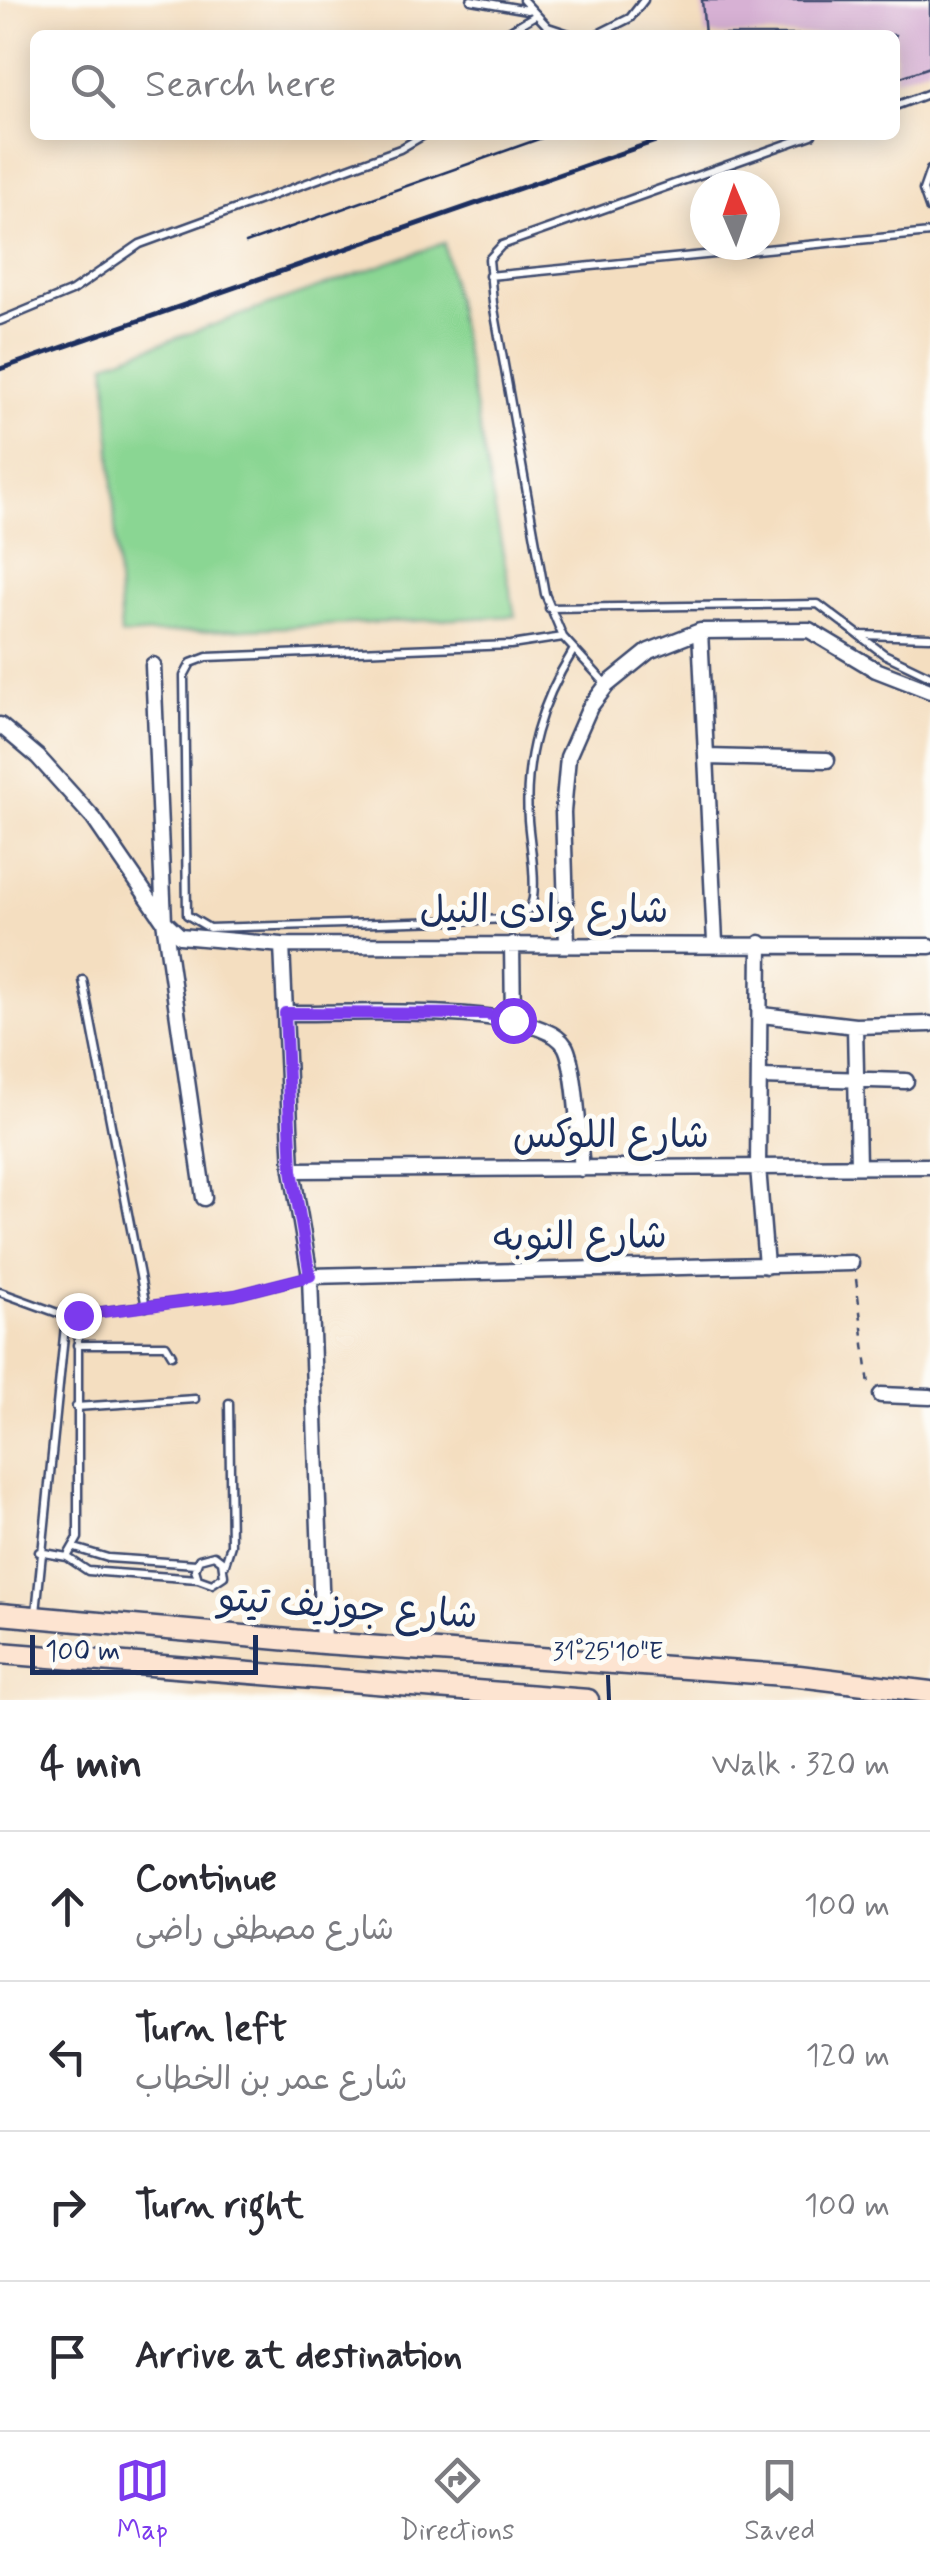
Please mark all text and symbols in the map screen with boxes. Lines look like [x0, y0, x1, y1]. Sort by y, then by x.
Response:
search box [30, 30, 900, 140]
icon: search [65, 58, 120, 113]
text: Search here [145, 61, 336, 110]
north arrow [690, 170, 780, 260]
street label: شارع وادى النيل [419, 887, 669, 936]
route start [491, 998, 537, 1044]
street label: شارع اللوكس [513, 1112, 709, 1161]
street label: شارع النوبه [493, 1212, 667, 1264]
route end [56, 1293, 102, 1339]
street label: شارع جوزيف تيتو [214, 1574, 479, 1642]
scale bar [30, 1630, 258, 1674]
text: 100 m [45, 1634, 120, 1671]
text: 31°25'10"E [553, 1636, 663, 1669]
text: 4 min [40, 1738, 142, 1793]
text: Walk · 320 m [712, 1744, 890, 1786]
text: Continue [135, 1855, 277, 1904]
icon: ahead [40, 1879, 95, 1934]
text: 100 m [804, 1885, 890, 1927]
text: شارع مصطفى راضى [135, 1909, 394, 1951]
text: Turn left [135, 2005, 287, 2054]
icon: left [40, 2029, 95, 2084]
text: 120 m [805, 2035, 890, 2077]
text: شارع عمر بن الخطاب [135, 2059, 408, 2101]
icon: right [40, 2179, 95, 2234]
text: Turn right [135, 2182, 304, 2231]
text: 100 m [804, 2185, 890, 2227]
icon: arrive [40, 2329, 95, 2384]
text: Arrive at destination [135, 2332, 462, 2381]
tab: Map [115, 2453, 170, 2550]
tab: Directions [400, 2453, 515, 2550]
tab: Saved [744, 2453, 815, 2550]

